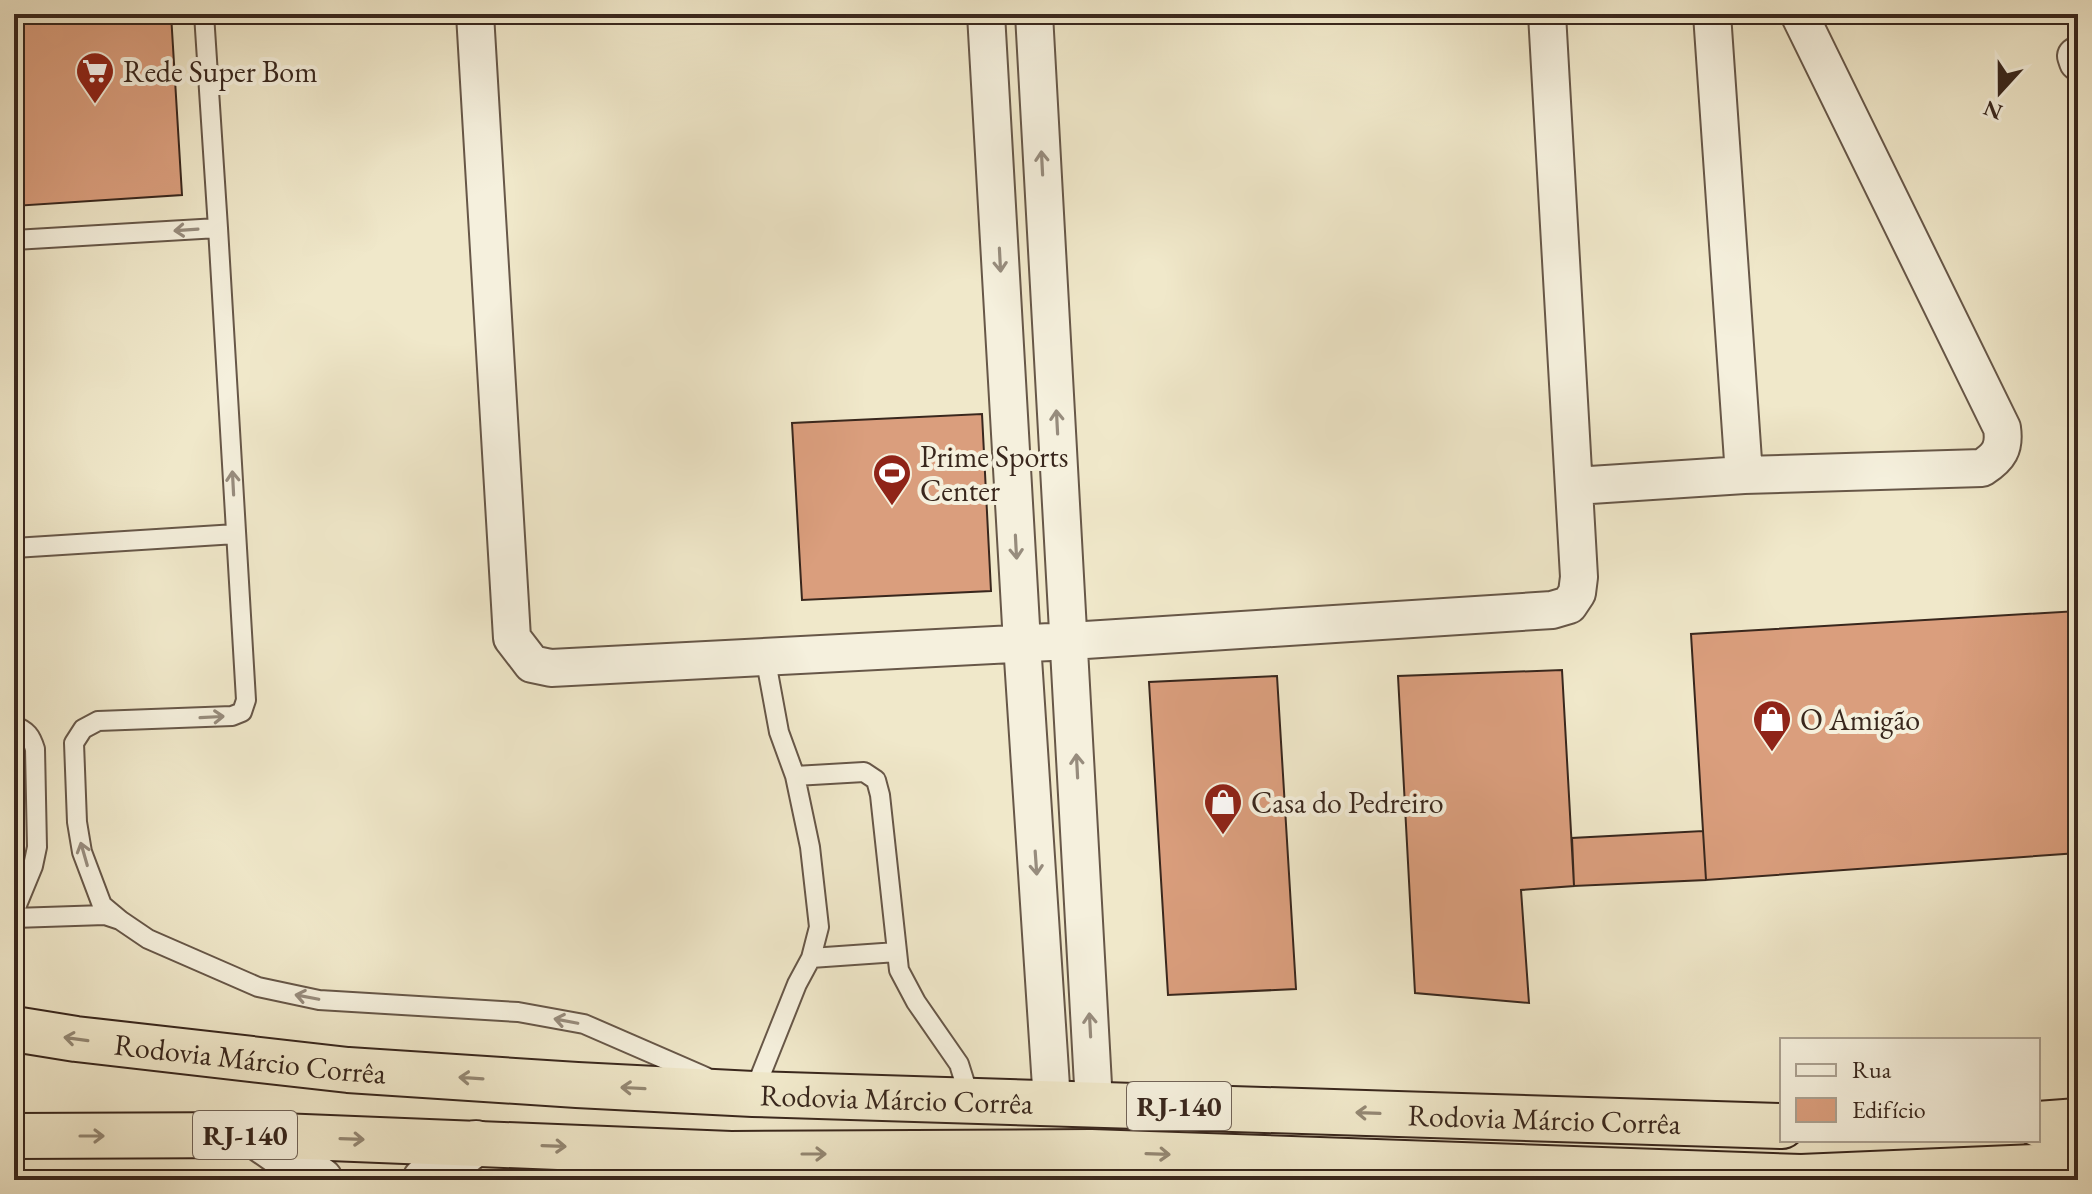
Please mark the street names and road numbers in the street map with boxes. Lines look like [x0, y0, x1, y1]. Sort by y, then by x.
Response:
street label: Rodovia Márcio Corrêa [112, 1024, 387, 1092]
street label: Rodovia Márcio Corrêa [760, 1075, 1034, 1122]
road number: RJ-140 [1127, 1082, 1231, 1130]
street label: Rodovia Márcio Corrêa [1407, 1095, 1681, 1142]
road number: RJ-140 [193, 1111, 297, 1159]

